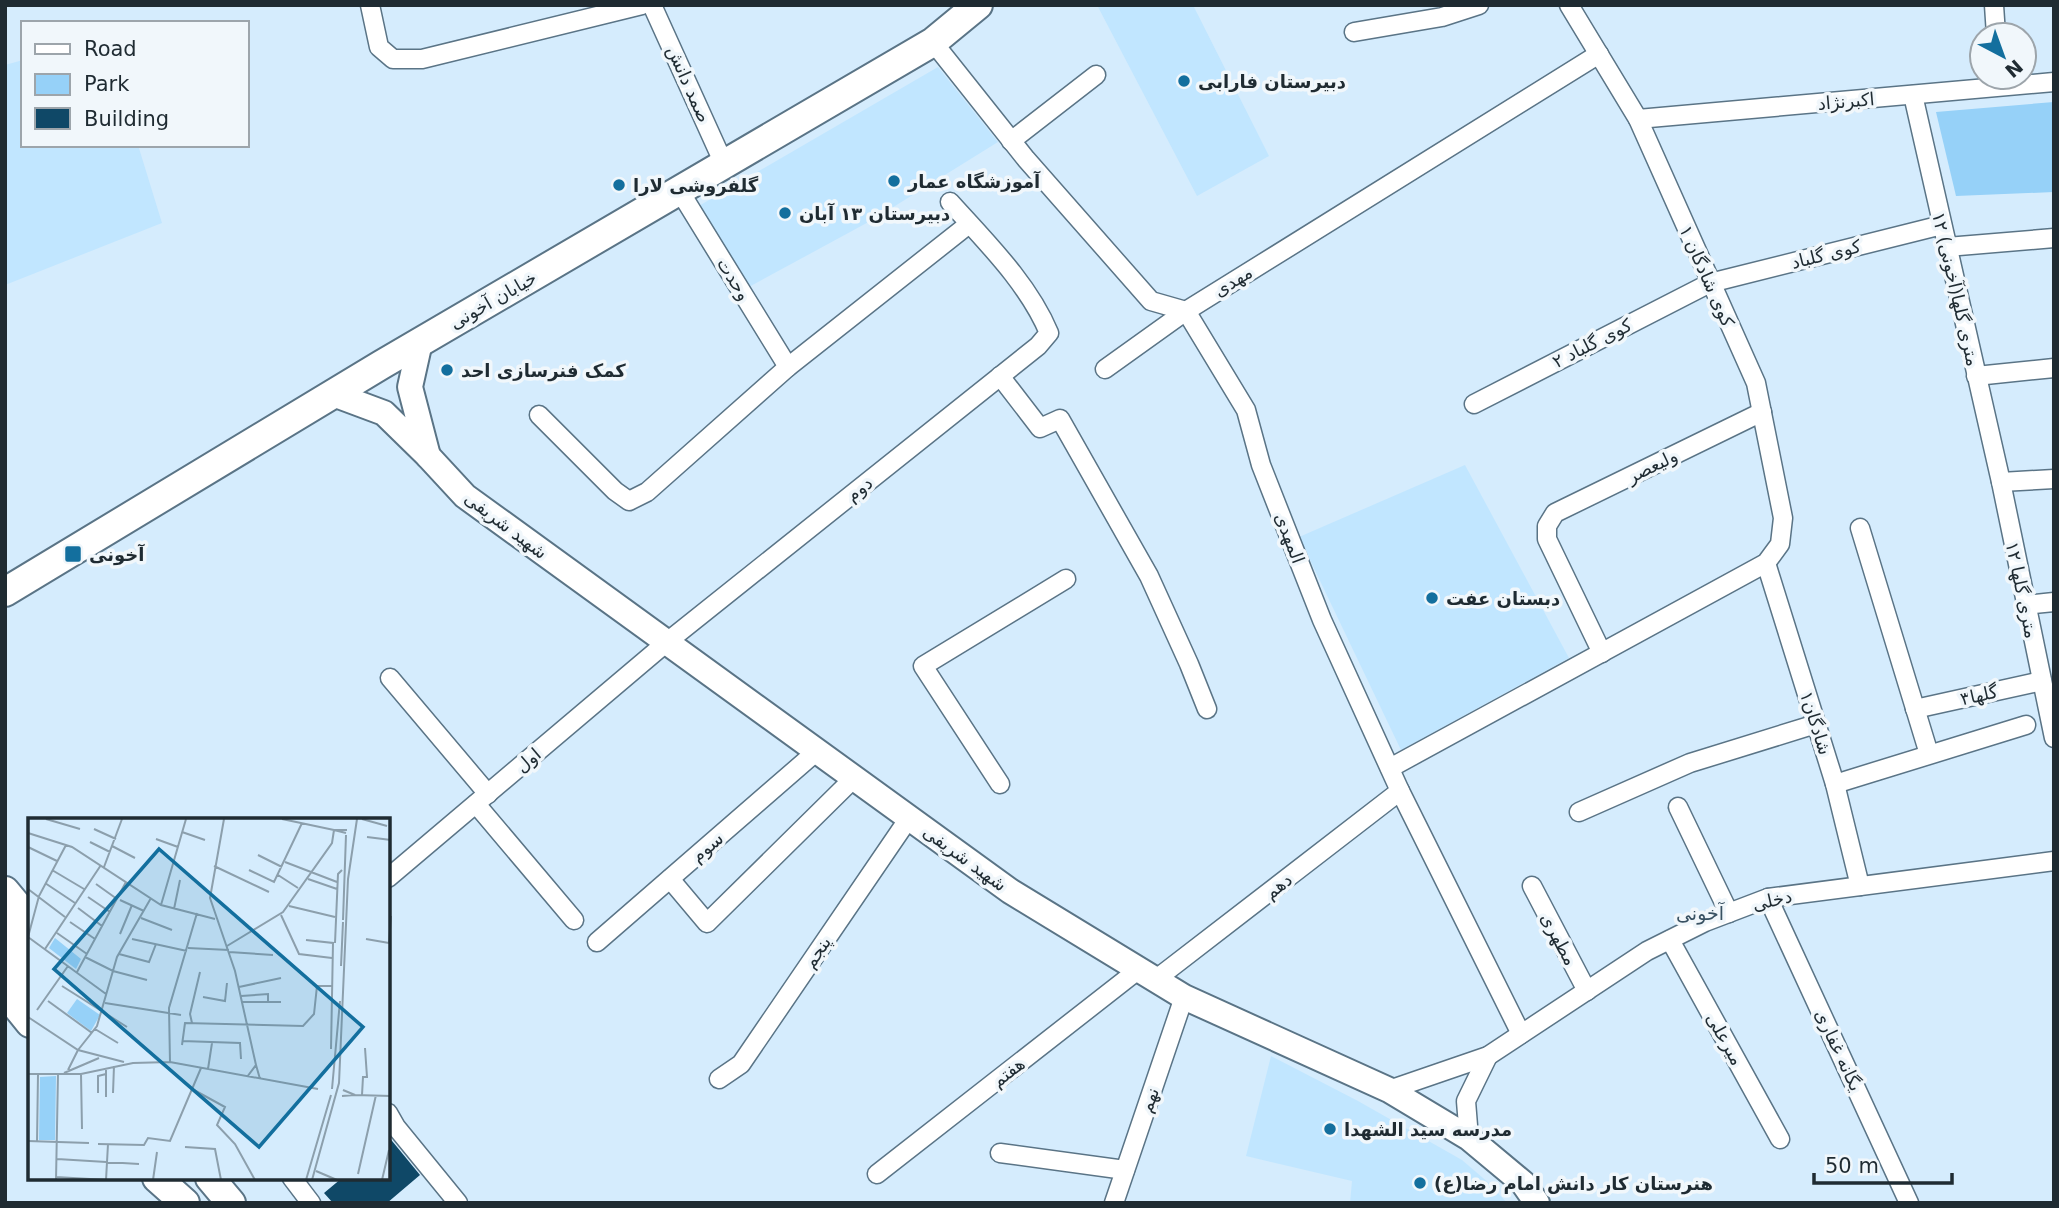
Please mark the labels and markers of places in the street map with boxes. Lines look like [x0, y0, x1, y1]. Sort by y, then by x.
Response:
place label: دبیرستان فارابی [1198, 71, 1346, 93]
marker: دبیرستان فارابی [1176, 73, 1192, 89]
place label: آموزشگاه عمار [907, 170, 1041, 193]
marker: آموزشگاه عمار [886, 173, 902, 189]
place label: گلفروشی لارا [633, 175, 759, 197]
marker: گلفروشی لارا [611, 177, 627, 193]
place label: دبیرستان ۱۳ آبان [799, 202, 950, 225]
marker: دبیرستان ۱۳ آبان [777, 205, 793, 221]
place label: کمک فنرسازی احد [461, 360, 626, 382]
marker: کمک فنرسازی احد [439, 362, 455, 378]
place label: آخونی [89, 543, 145, 566]
marker: آخونی [63, 544, 83, 564]
place label: دبستان عفت [1446, 588, 1560, 609]
marker: دبستان عفت [1424, 590, 1440, 606]
place label: مدرسه سید الشهدا [1344, 1119, 1512, 1141]
marker: مدرسه سید الشهدا [1322, 1121, 1338, 1137]
place label: هنرستان کار دانش امام رضا(ع) [1434, 1173, 1713, 1195]
marker: هنرستان کار دانش امام رضا(ع) [1412, 1175, 1428, 1191]

